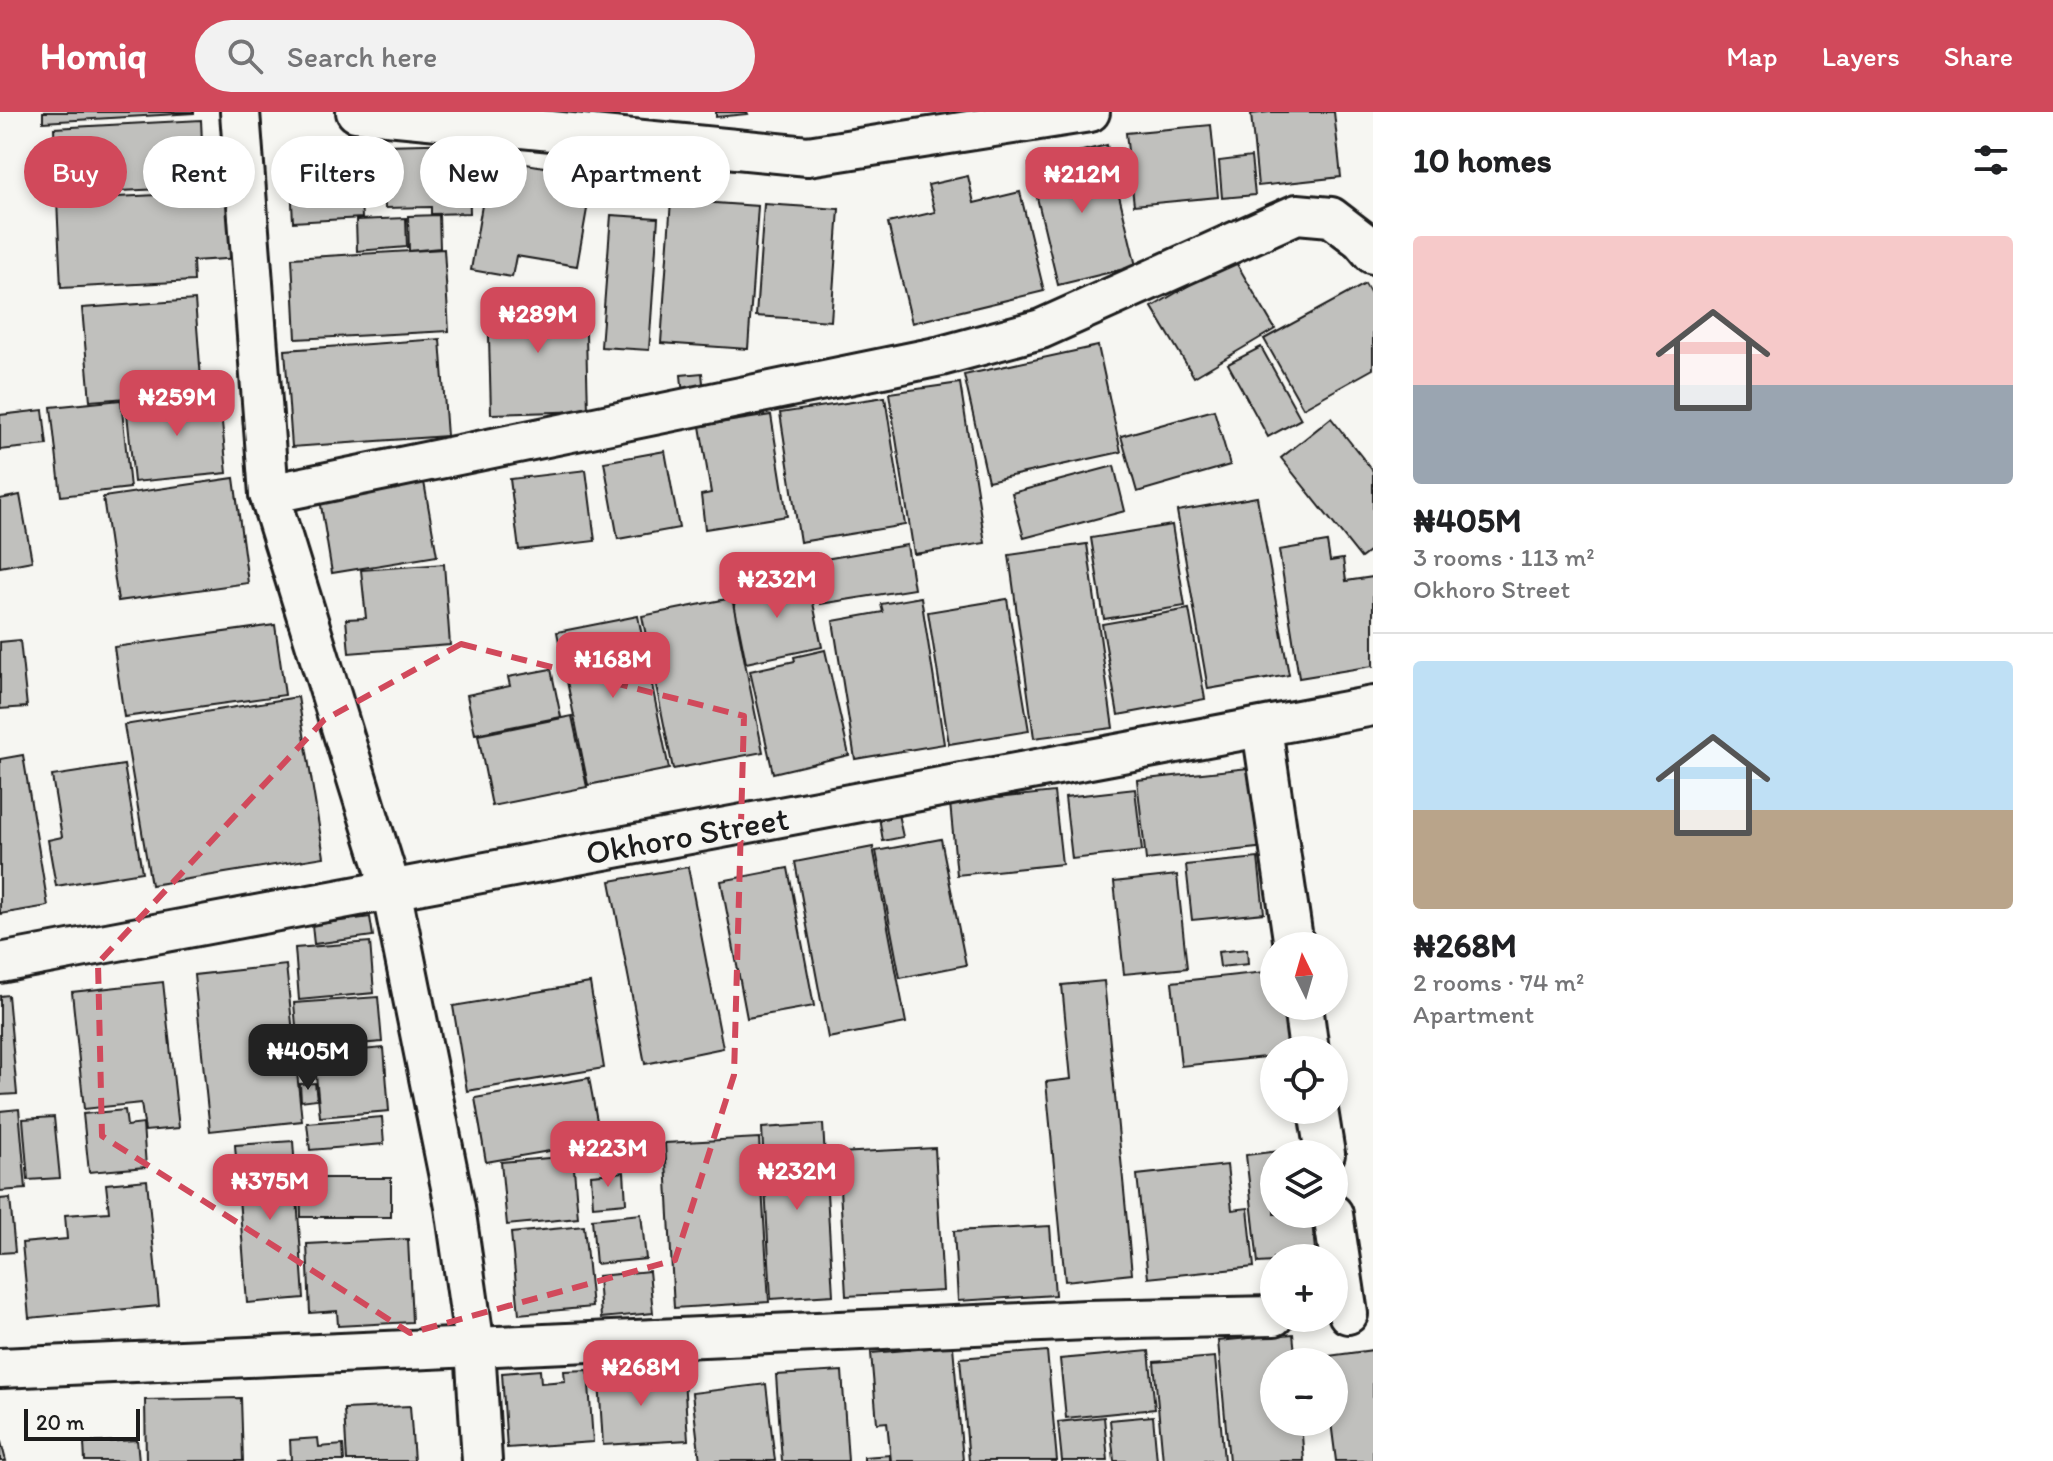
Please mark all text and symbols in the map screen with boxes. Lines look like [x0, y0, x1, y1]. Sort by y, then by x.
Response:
search box [195, 20, 755, 92]
text: Homiq [40, 33, 147, 79]
icon: search [223, 34, 267, 78]
text: Search here [287, 38, 437, 75]
text: Map [1726, 39, 1778, 73]
text: Layers [1822, 39, 1900, 73]
text: Share [1944, 39, 2013, 73]
chip: Buy [24, 136, 127, 208]
chip: Rent [143, 136, 255, 208]
chip: Filters [271, 136, 404, 208]
chip: New [420, 136, 527, 208]
chip: Apartment [543, 136, 730, 208]
icon: filters [1969, 138, 2013, 182]
text: 10 homes [1413, 140, 1552, 181]
pin: ₦212M [1026, 147, 1138, 215]
text: ₦212M [1043, 157, 1121, 189]
pin: ₦289M [482, 287, 594, 355]
icon: home [1641, 288, 1785, 432]
text: ₦289M [498, 297, 578, 329]
pin: ₦259M [121, 370, 233, 438]
text: ₦259M [138, 380, 216, 412]
text: ₦405M [1413, 500, 1522, 541]
text: 3 rooms · 113 m² [1413, 541, 1595, 573]
pin: ₦232M [721, 552, 833, 620]
text: ₦232M [737, 562, 817, 594]
text: Okhoro Street [1413, 573, 1570, 605]
pin: ₦168M [557, 632, 669, 700]
text: ₦168M [574, 642, 652, 674]
icon: home [1641, 713, 1785, 857]
street label: Okhoro Street [582, 797, 792, 874]
text: ₦268M [1413, 925, 1517, 966]
north arrow [1260, 932, 1348, 1020]
map controls [1260, 932, 1348, 1436]
text: 2 rooms · 74 m² [1413, 966, 1584, 998]
text: Apartment [1413, 998, 1534, 1030]
pin: ₦405M [252, 1024, 364, 1092]
text: ₦405M [266, 1034, 350, 1066]
button: locate [1260, 1036, 1348, 1124]
pin: ₦223M [552, 1121, 664, 1189]
text: ₦223M [568, 1131, 648, 1163]
button: layers [1260, 1140, 1348, 1228]
pin: ₦232M [741, 1144, 853, 1212]
pin: ₦375M [214, 1154, 326, 1222]
text: ₦232M [757, 1154, 837, 1186]
text: ₦375M [231, 1164, 309, 1196]
button: + [1260, 1244, 1348, 1332]
pin: ₦268M [585, 1340, 697, 1408]
button: − [1260, 1348, 1348, 1436]
text: ₦268M [601, 1350, 681, 1382]
scale bar [24, 1405, 140, 1441]
text: 20 m [36, 1409, 85, 1436]

